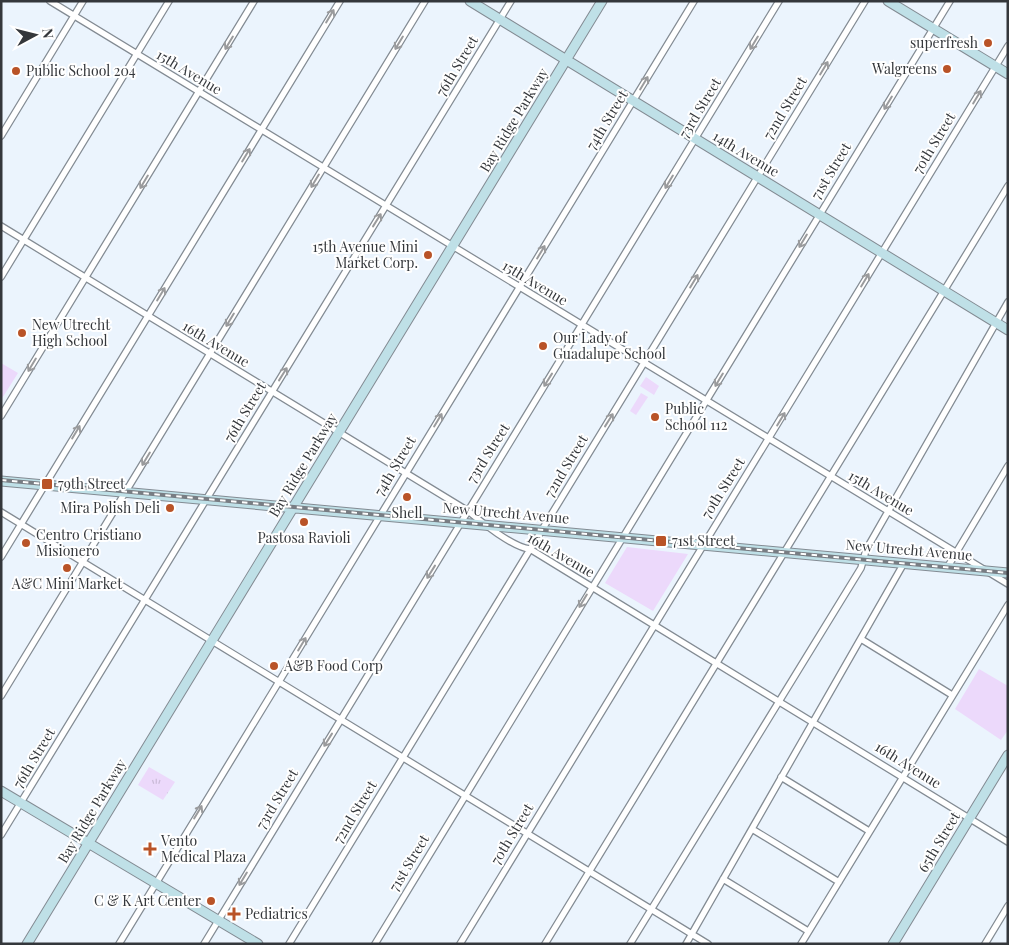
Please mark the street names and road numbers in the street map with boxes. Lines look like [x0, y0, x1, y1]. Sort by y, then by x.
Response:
street label: 76th Street [431, 31, 483, 99]
street label: 15th Avenue [153, 45, 226, 99]
street label: Bay Ridge Parkway [475, 64, 552, 175]
street label: 72nd Street [758, 72, 811, 143]
street label: 73rd Street [674, 73, 726, 141]
street label: 74th Street [581, 86, 632, 153]
street label: 70th Street [908, 108, 960, 177]
street label: 14th Avenue [709, 126, 783, 181]
street label: 71st Street [806, 138, 855, 203]
street label: 15th Avenue [499, 256, 572, 310]
street label: 16th Avenue [179, 316, 253, 371]
street label: 76th Street [219, 377, 271, 445]
street label: Bay Ridge Parkway [264, 409, 341, 520]
street label: 73rd Street [462, 418, 514, 486]
street label: 72nd Street [539, 430, 592, 501]
street label: 74th Street [369, 432, 420, 499]
street label: 70th Street [696, 453, 749, 522]
street label: 15th Avenue [845, 466, 918, 520]
street label: New Utrecht Avenue [442, 498, 570, 528]
street label: 16th Avenue [524, 528, 598, 582]
street label: New Utrecht Avenue [845, 535, 973, 565]
street label: 76th Street [8, 723, 60, 791]
street label: 16th Avenue [872, 737, 945, 792]
street label: Bay Ridge Parkway [53, 755, 130, 866]
street label: 73rd Street [251, 764, 303, 832]
street label: 72nd Street [328, 776, 381, 847]
street label: 70th Street [486, 799, 538, 868]
street label: 65th Street [913, 807, 965, 875]
street label: 71st Street [384, 830, 433, 895]

